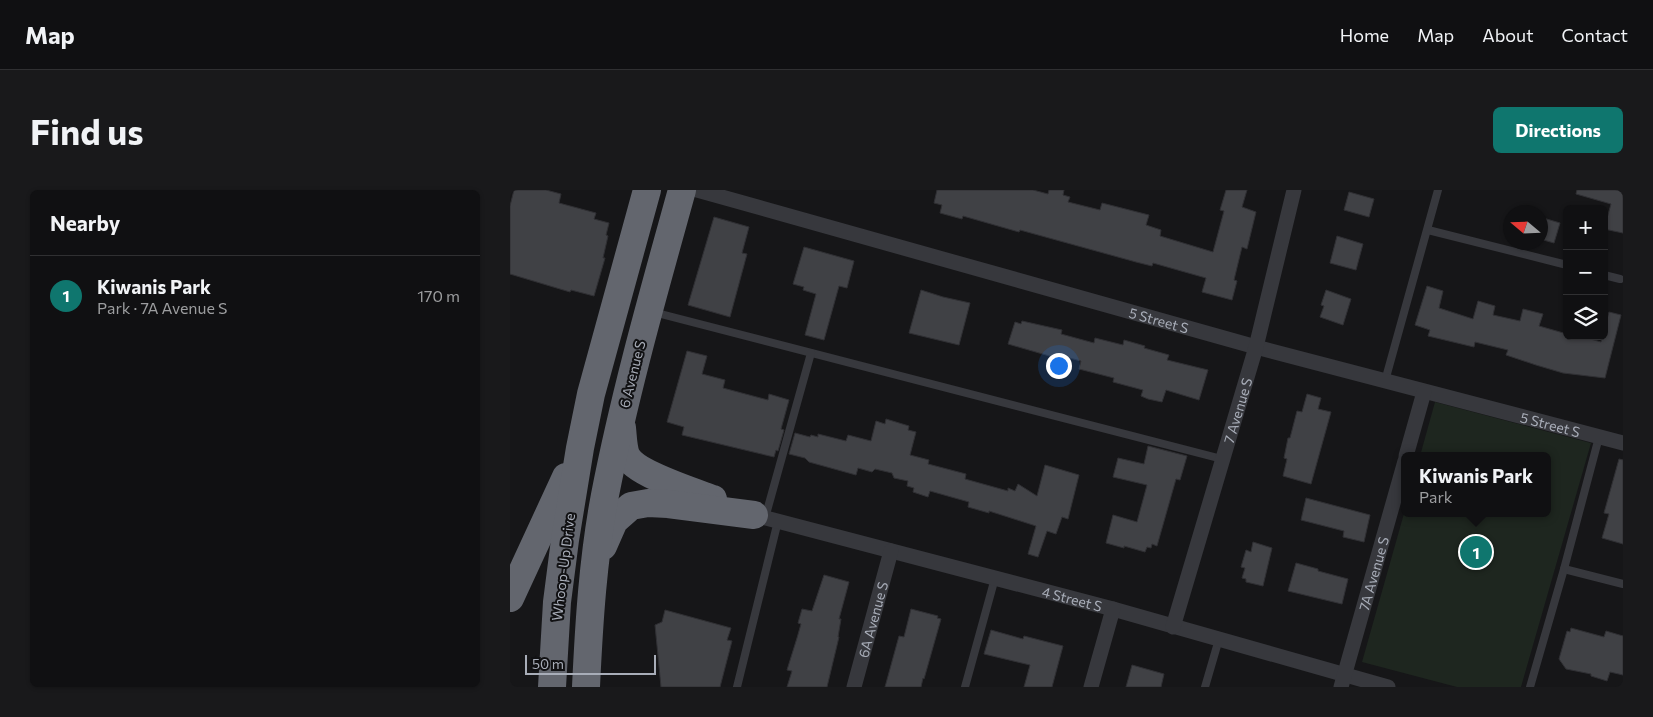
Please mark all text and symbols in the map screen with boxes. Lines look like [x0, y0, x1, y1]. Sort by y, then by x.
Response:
text: Map [25, 20, 75, 49]
text: Home [1340, 24, 1389, 46]
text: Map [1417, 24, 1454, 46]
text: About [1482, 24, 1534, 46]
text: Contact [1562, 24, 1628, 46]
button: Directions [1493, 107, 1623, 153]
text: Find us [30, 109, 144, 152]
north arrow [1503, 205, 1548, 250]
map controls [1563, 205, 1608, 340]
button: + [1563, 205, 1608, 250]
text: Nearby [50, 210, 120, 235]
button: − [1563, 250, 1608, 295]
text: Kiwanis Park [97, 275, 211, 298]
text: 1 [62, 286, 70, 305]
text: 170 m [417, 286, 460, 305]
button: layers [1563, 295, 1608, 340]
text: Park · 7A Avenue S [97, 298, 227, 317]
street label: 5 Street S [1127, 303, 1191, 336]
street label: 6 Avenue S [615, 339, 649, 409]
your location [1046, 353, 1072, 379]
street label: 7 Avenue S [1219, 375, 1255, 445]
street label: 5 Street S [1519, 408, 1582, 440]
popup [1401, 452, 1551, 517]
text: Kiwanis Park [1419, 464, 1533, 487]
text: Park [1419, 487, 1452, 506]
street label: Whoop-Up Drive [548, 512, 578, 622]
pin: 1 [1460, 533, 1492, 571]
street label: 7A Avenue S [1355, 534, 1392, 612]
street label: 6A Avenue S [854, 580, 891, 659]
street label: 4 Street S [1040, 582, 1104, 614]
scale bar [525, 652, 656, 675]
text: 50 m [532, 655, 564, 672]

